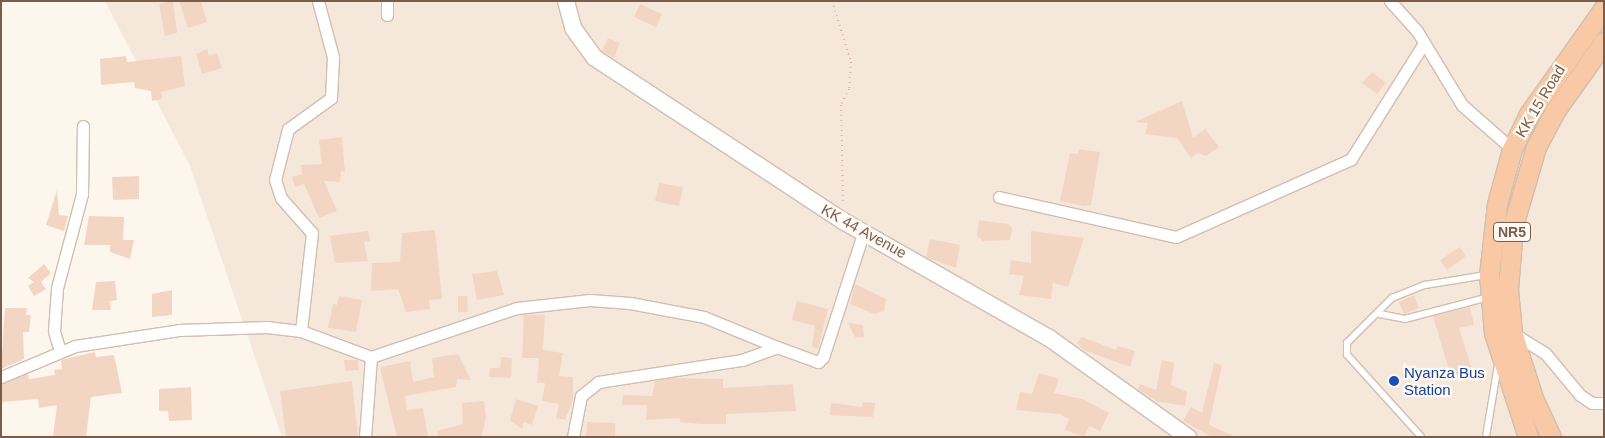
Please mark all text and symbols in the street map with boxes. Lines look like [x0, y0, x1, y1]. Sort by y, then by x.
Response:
street label: KK 15 Road [1511, 62, 1569, 140]
street label: KK 44 Avenue [818, 200, 910, 262]
road number: NR5 [1492, 220, 1532, 243]
place label: Nyanza Bus Station [1404, 363, 1485, 398]
marker: Nyanza Bus Station [1388, 375, 1400, 387]

